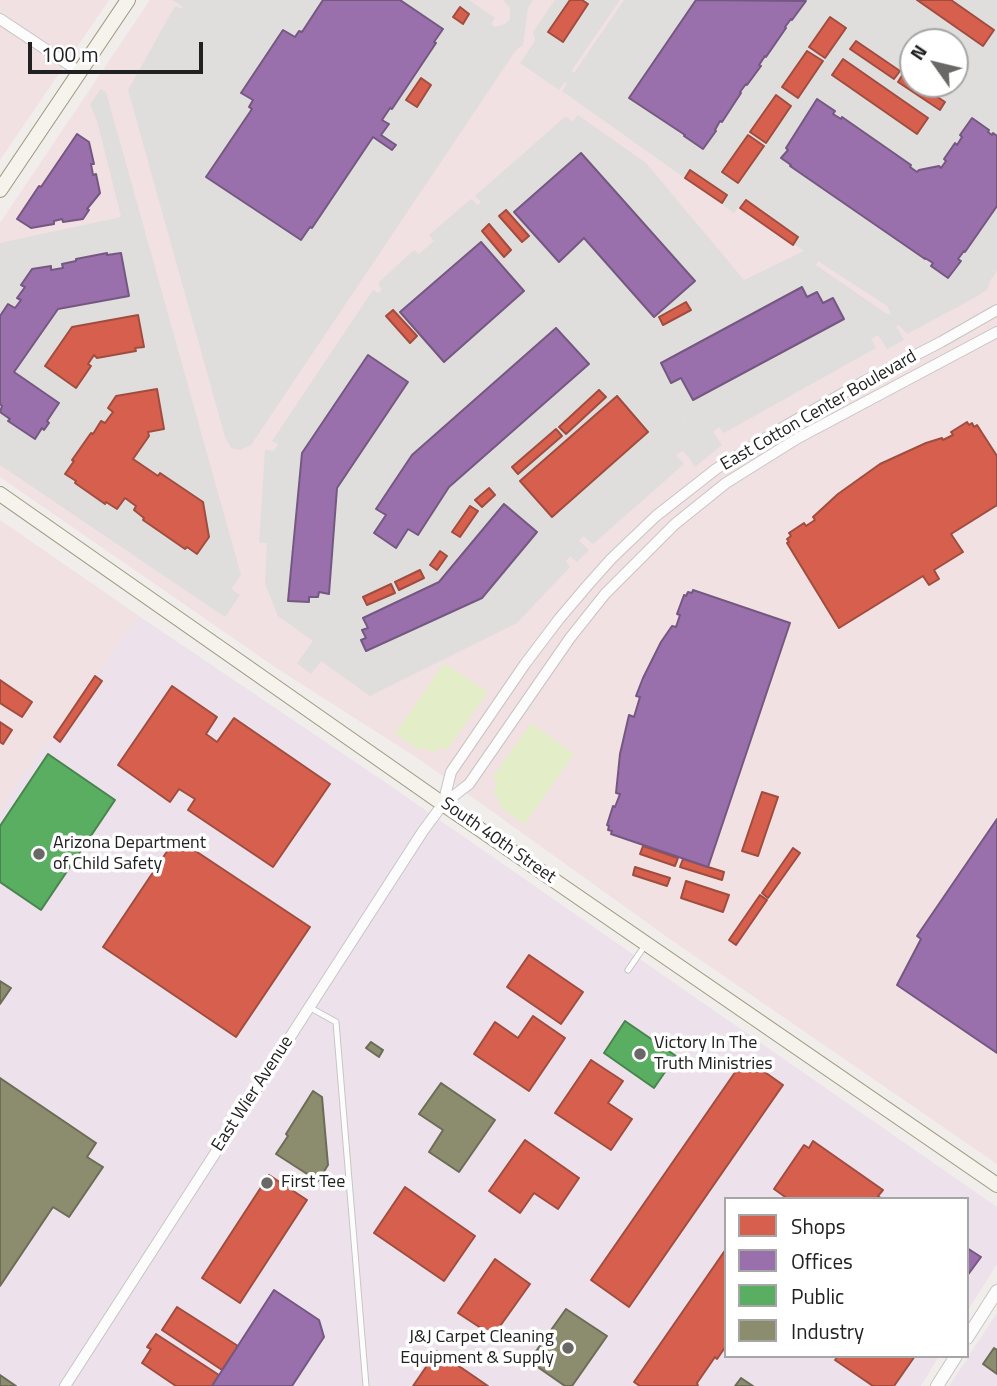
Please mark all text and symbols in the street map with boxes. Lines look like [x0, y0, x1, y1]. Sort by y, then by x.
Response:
scale bar [32, 28, 206, 72]
north arrow [899, 28, 969, 98]
text: 100 m [41, 38, 98, 70]
text: N [902, 39, 934, 66]
street label: East Cotton Center Boulevard [717, 346, 921, 476]
street label: South 40th Street [436, 793, 560, 889]
place label: Arizona Department of Child Safety [53, 833, 206, 876]
marker: Arizona Department of Child Safety [31, 846, 47, 862]
street label: East Wier Avenue [208, 1032, 298, 1156]
place label: Victory In The Truth Ministries [654, 1033, 773, 1076]
marker: Victory In The Truth Ministries [632, 1046, 648, 1062]
place label: First Tee [281, 1172, 345, 1194]
marker: First Tee [259, 1175, 275, 1191]
legend [724, 1197, 969, 1358]
text: Shops [791, 1210, 846, 1242]
text: Offices [791, 1245, 853, 1277]
text: Public [791, 1280, 844, 1312]
text: Industry [791, 1315, 864, 1347]
place label: J&J Carpet Cleaning Equipment & Supply [400, 1327, 554, 1370]
marker: J&J Carpet Cleaning Equipment & Supply [560, 1340, 576, 1356]

